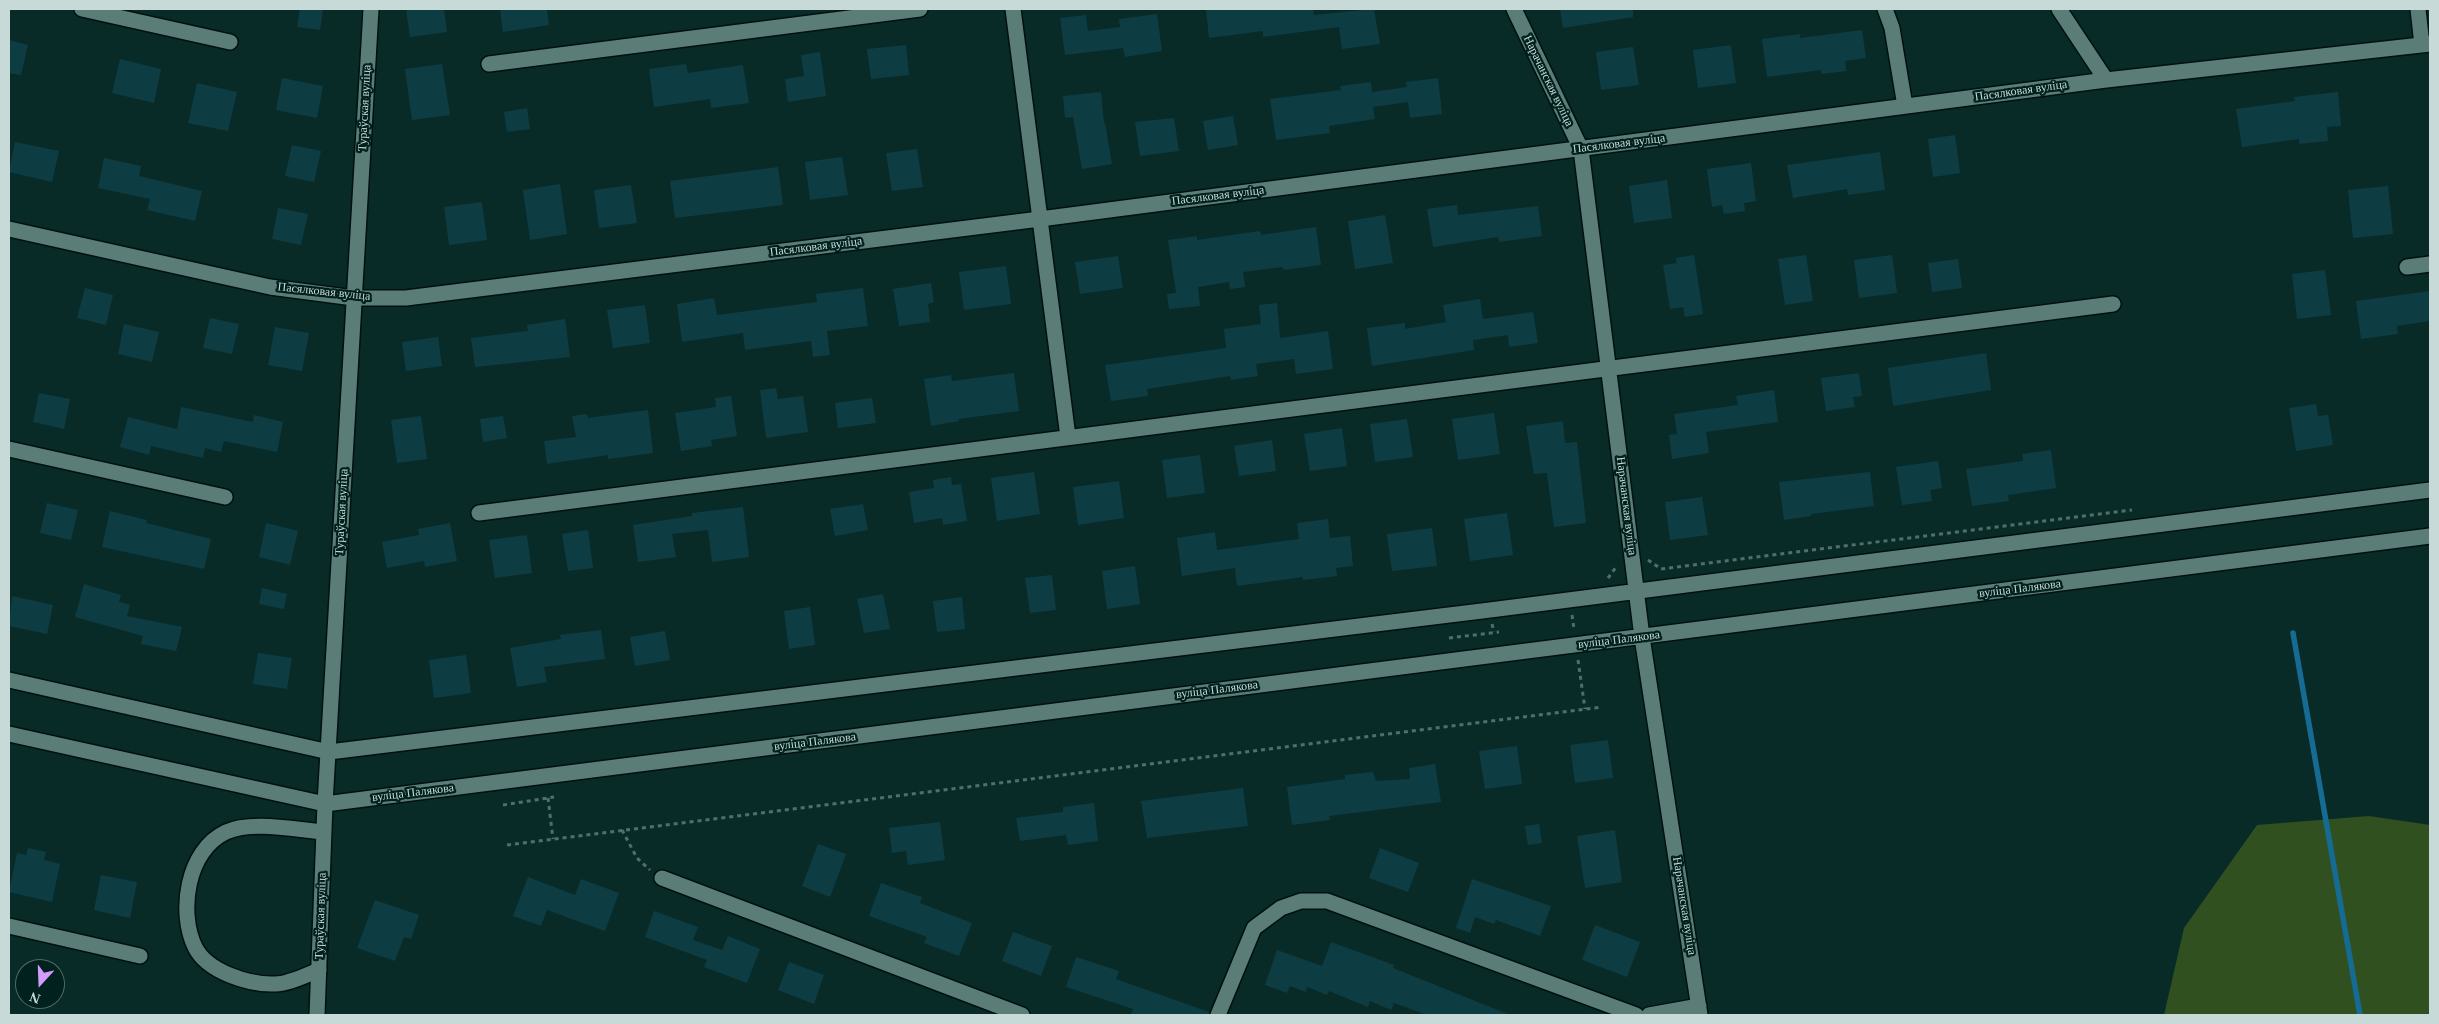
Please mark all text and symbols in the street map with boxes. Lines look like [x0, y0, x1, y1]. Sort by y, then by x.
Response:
street label: Нарачанская вуліца [1520, 33, 1576, 129]
street label: Тураўская вуліца [356, 64, 374, 152]
street label: Пасялковая вуліца [1974, 77, 2068, 105]
street label: Пасялковая вуліца [1572, 131, 1666, 157]
street label: Пасялковая вуліца [1171, 183, 1265, 209]
street label: Пасялковая вуліца [769, 234, 863, 260]
street label: Пасялковая вуліца [277, 280, 371, 304]
street label: Нарачанская вуліца [1613, 456, 1639, 556]
street label: Тураўская вуліца [333, 468, 351, 556]
street label: вуліца Палякова [1978, 577, 2062, 601]
street label: вуліца Палякова [1577, 628, 1661, 652]
street label: вуліца Палякова [1175, 678, 1259, 702]
street label: вуліца Палякова [773, 730, 857, 754]
street label: вуліца Палякова [371, 781, 455, 805]
street label: Нарачанская вуліца [1669, 856, 1699, 956]
street label: Тураўская вуліца [312, 872, 330, 960]
north arrow [15, 959, 65, 1009]
text: N [28, 989, 42, 1006]

